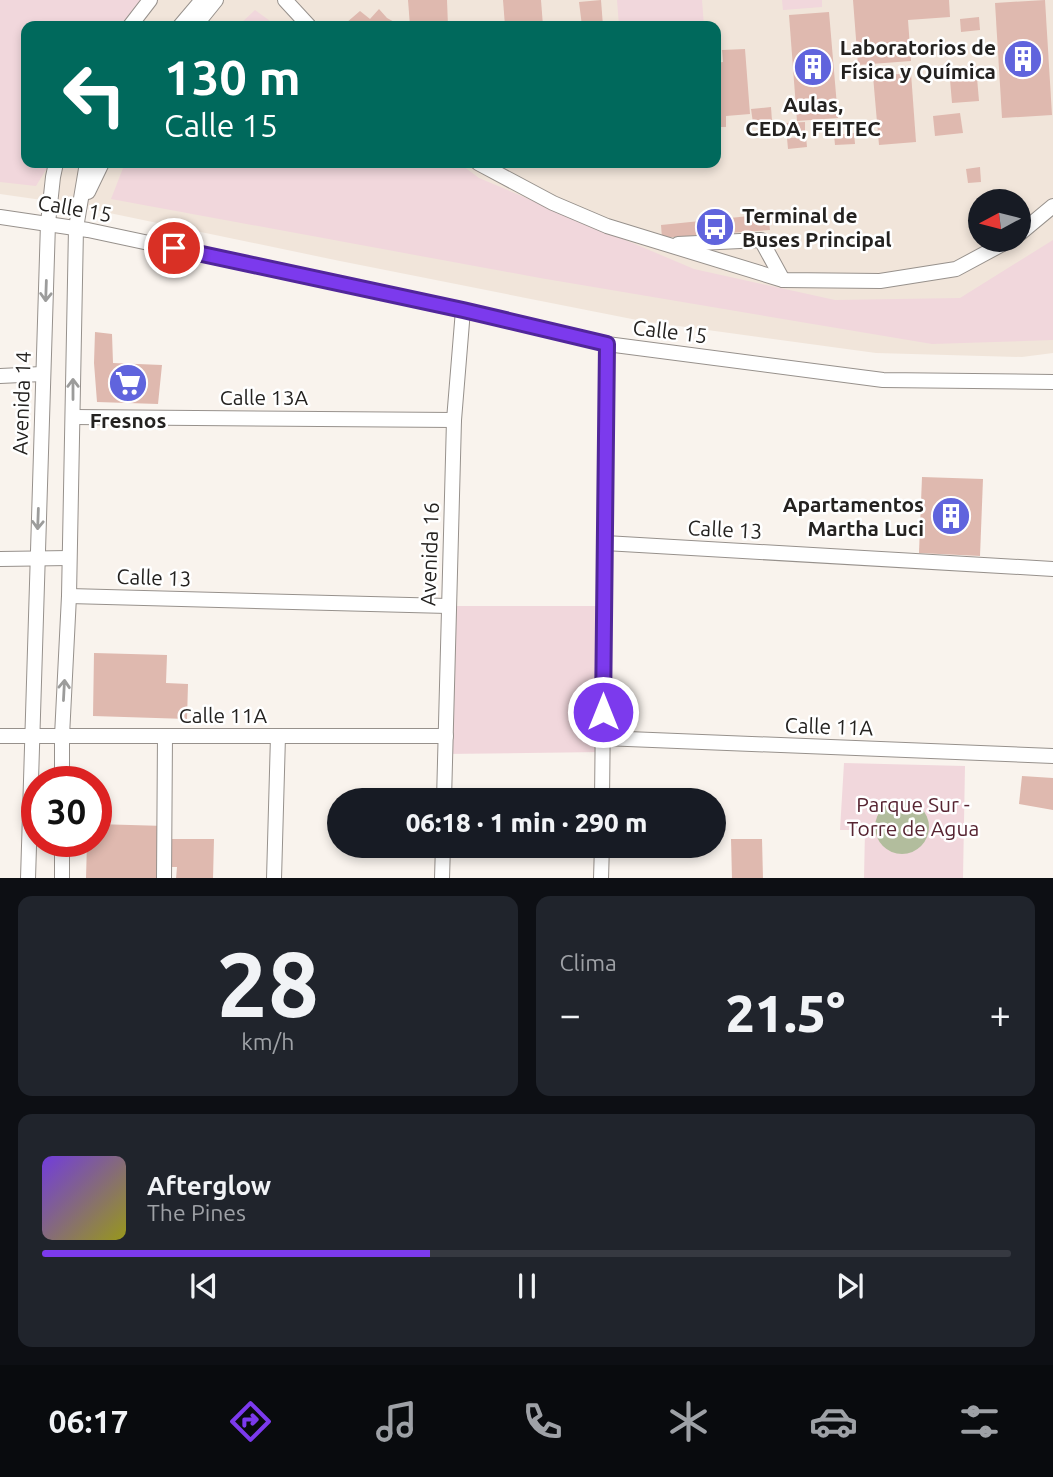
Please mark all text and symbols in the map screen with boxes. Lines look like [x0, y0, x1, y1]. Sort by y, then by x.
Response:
place label: Laboratorios de Física y Química [840, 35, 996, 83]
building icon: Laboratorios de Física y Química [1002, 38, 1044, 80]
building icon: Aulas, CEDA, FEITEC [792, 46, 834, 88]
icon: left [49, 49, 140, 140]
text: 130 m [164, 49, 301, 104]
place label: Aulas, CEDA, FEITEC [745, 92, 881, 140]
text: Calle 15 [164, 107, 278, 143]
north arrow [968, 189, 1031, 252]
map controls [968, 189, 1031, 252]
street label: Calle 15 [36, 190, 114, 226]
place label: Terminal de Buses Principal [742, 203, 892, 251]
bus stop icon: Terminal de Buses Principal [694, 206, 736, 248]
pin [144, 218, 204, 278]
icon: arrive [155, 229, 193, 267]
one-way arrow [39, 279, 52, 302]
street label: Calle 15 [631, 315, 709, 347]
street label: Avenida 14 [7, 351, 35, 455]
supermarket icon: Fresnos [107, 362, 149, 404]
one-way arrow [66, 377, 80, 400]
street label: Calle 13A [220, 385, 309, 409]
place label: Fresnos [90, 408, 166, 432]
place label: Apartamentos Martha Luci [783, 492, 924, 540]
building icon: Apartamentos Martha Luci [930, 495, 972, 537]
street label: Avenida 16 [415, 502, 443, 606]
one-way arrow [31, 507, 45, 530]
street label: Calle 13 [687, 515, 763, 543]
street label: Calle 13 [116, 564, 192, 590]
position arrow [566, 675, 640, 749]
one-way arrow [58, 678, 71, 701]
street label: Calle 11A [179, 703, 268, 727]
street label: Calle 11A [784, 712, 874, 740]
speed limit sign: 30 [21, 766, 112, 857]
park label: Parque Sur - Torre de Agua [847, 792, 979, 840]
text: 06:18 · 1 min · 290 m [406, 808, 647, 837]
text: 28 [216, 932, 319, 1034]
text: Clima [560, 950, 617, 975]
text: 21.5° [725, 984, 845, 1042]
text: − [560, 993, 581, 1035]
text: + [990, 993, 1011, 1035]
text: km/h [241, 1029, 294, 1054]
text: Afterglow [147, 1171, 271, 1200]
text: The Pines [147, 1200, 246, 1225]
icon: previous [185, 1267, 223, 1305]
icon: pause [508, 1267, 546, 1305]
icon: next [831, 1267, 869, 1305]
icon: directions [226, 1397, 275, 1446]
icon: music [372, 1397, 421, 1446]
icon: phone [518, 1397, 567, 1446]
icon: climate [664, 1397, 713, 1446]
icon: car [809, 1397, 858, 1446]
icon: filters [955, 1397, 1004, 1446]
text: 06:17 [48, 1403, 129, 1439]

